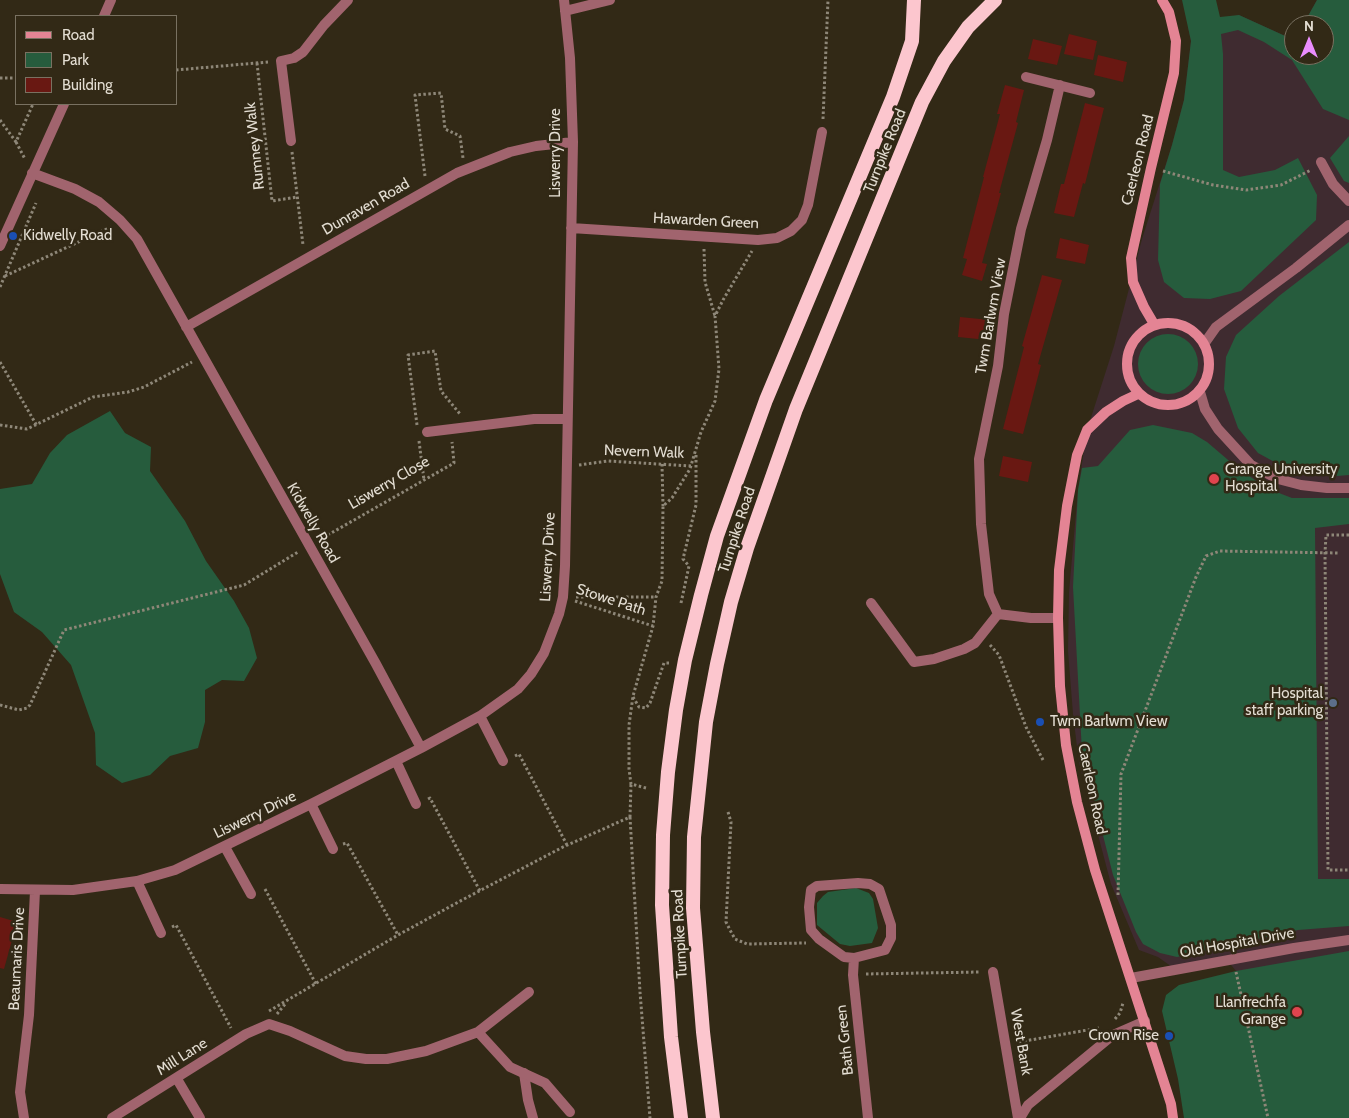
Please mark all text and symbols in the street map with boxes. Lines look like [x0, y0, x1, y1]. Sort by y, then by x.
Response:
legend [15, 15, 178, 105]
north arrow [1284, 15, 1334, 65]
text: N [1304, 17, 1314, 35]
text: Road [62, 26, 95, 44]
text: Park [62, 51, 89, 69]
text: Building [62, 76, 113, 94]
street label: Rumney Walk [241, 101, 269, 191]
street label: Turnpike Road [860, 106, 910, 196]
street label: Liswerry Drive [547, 108, 565, 198]
street label: Caerleon Road [1118, 113, 1158, 207]
street label: Dunraven Road [319, 175, 413, 239]
street label: Hawarden Green [653, 209, 759, 233]
place label: Kidwelly Road [23, 227, 112, 245]
marker: Kidwelly Road [7, 230, 19, 242]
street label: Twm Barlwm View [972, 257, 1010, 375]
street label: Nevern Walk [603, 442, 685, 462]
street label: Liswerry Close [345, 453, 433, 513]
place label: Grange University Hospital [1225, 461, 1338, 496]
marker: Grange University Hospital [1207, 472, 1221, 486]
street label: Kidwelly Road [283, 480, 343, 566]
street label: Turnpike Road [715, 485, 759, 575]
street label: Liswerry Drive [537, 512, 559, 602]
street label: Stowe Path [574, 580, 648, 620]
place label: Hospital staff parking [1245, 685, 1323, 720]
marker: Hospital staff parking [1327, 697, 1339, 709]
place label: Twm Barlwm View [1050, 713, 1168, 731]
marker: Twm Barlwm View [1034, 716, 1046, 728]
street label: Caerleon Road [1074, 742, 1110, 836]
street label: Liswerry Drive [211, 787, 299, 843]
street label: Turnpike Road [669, 889, 691, 979]
street label: Beaumaris Drive [5, 907, 29, 1011]
street label: Old Hospital Drive [1178, 924, 1296, 962]
place label: Llanfrechfa Grange [1215, 994, 1286, 1029]
street label: Bath Green [832, 1004, 858, 1076]
marker: Llanfrechfa Grange [1290, 1005, 1304, 1019]
street label: West Bank [1006, 1007, 1036, 1077]
place label: Crown Rise [1089, 1027, 1159, 1045]
marker: Crown Rise [1163, 1030, 1175, 1042]
street label: Mill Lane [153, 1034, 211, 1080]

